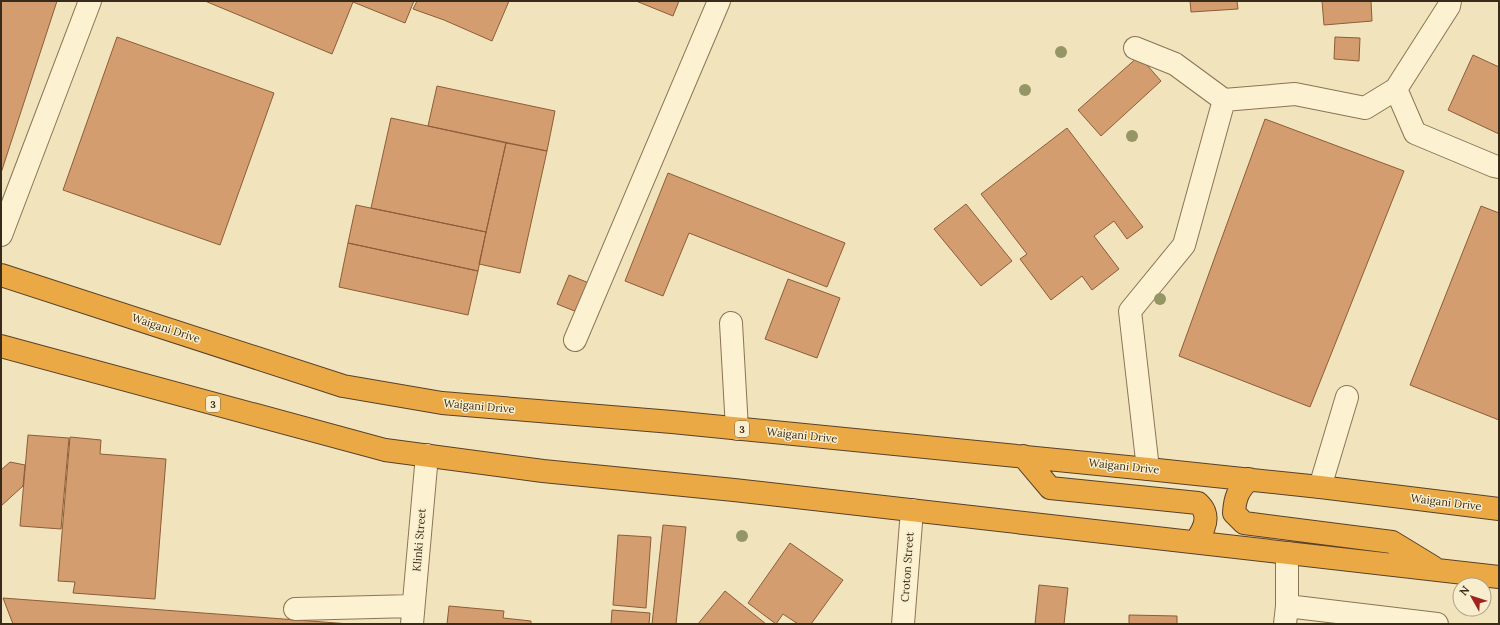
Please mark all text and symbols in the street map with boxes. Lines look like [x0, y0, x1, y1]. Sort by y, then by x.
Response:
street label: Waigani Drive [130, 310, 202, 346]
road number: 3 [206, 396, 220, 412]
street label: Waigani Drive [443, 396, 515, 416]
road number: 3 [735, 421, 749, 437]
street label: Waigani Drive [766, 424, 838, 446]
street label: Waigani Drive [1088, 455, 1160, 477]
street label: Waigani Drive [1410, 491, 1482, 513]
street label: Klinki Street [409, 507, 429, 572]
street label: Croton Street [898, 531, 916, 603]
north arrow [1452, 577, 1492, 617]
text: N [1456, 583, 1473, 598]

